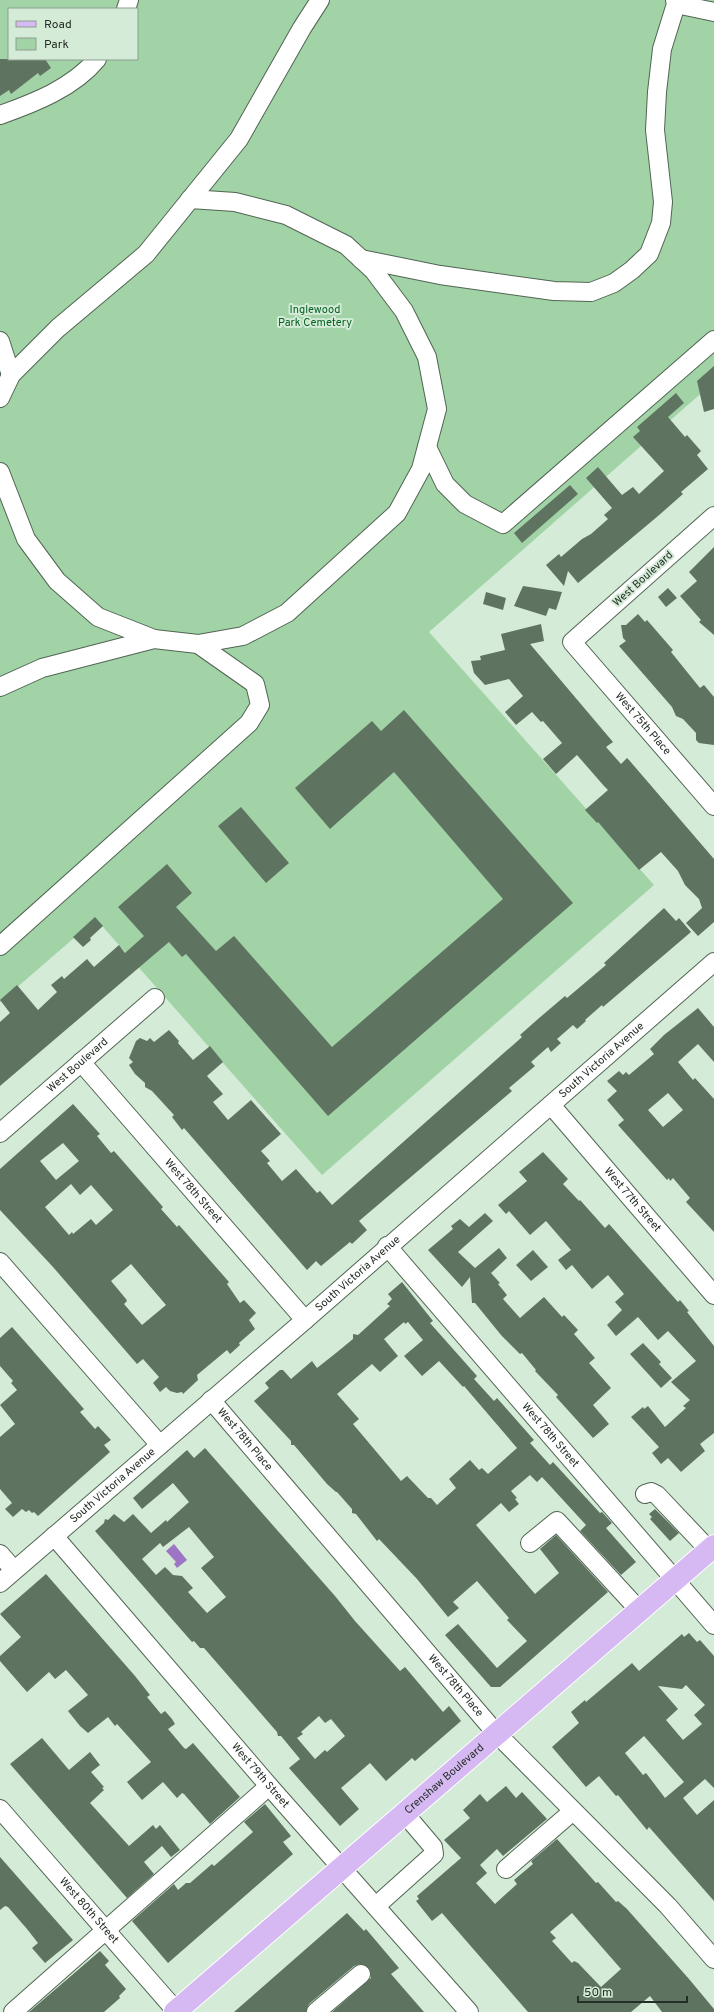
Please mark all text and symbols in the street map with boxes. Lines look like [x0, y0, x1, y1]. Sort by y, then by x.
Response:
legend [8, 8, 138, 60]
text: Road [44, 17, 72, 33]
text: Park [44, 37, 69, 53]
park label: Inglewood Park Cemetery [278, 303, 352, 330]
street label: West Boulevard [610, 548, 676, 610]
street label: West 75th Place [612, 689, 674, 758]
street label: South Victoria Avenue [556, 1019, 647, 1101]
street label: West Boulevard [44, 1035, 111, 1096]
street label: West 78th Street [161, 1156, 225, 1226]
street label: West 77th Street [601, 1165, 664, 1235]
street label: South Victoria Avenue [312, 1233, 403, 1315]
street label: West 78th Street [518, 1400, 582, 1471]
street label: West 78th Place [214, 1405, 276, 1474]
street label: South Victoria Avenue [67, 1445, 159, 1526]
street label: West 78th Place [425, 1651, 486, 1720]
street label: West 79th Street [228, 1740, 292, 1811]
street label: Crenshaw Boulevard [402, 1741, 487, 1817]
street label: West 80th Street [56, 1875, 121, 1947]
scale bar [578, 1978, 687, 2004]
text: 50 m [584, 1985, 612, 2001]

